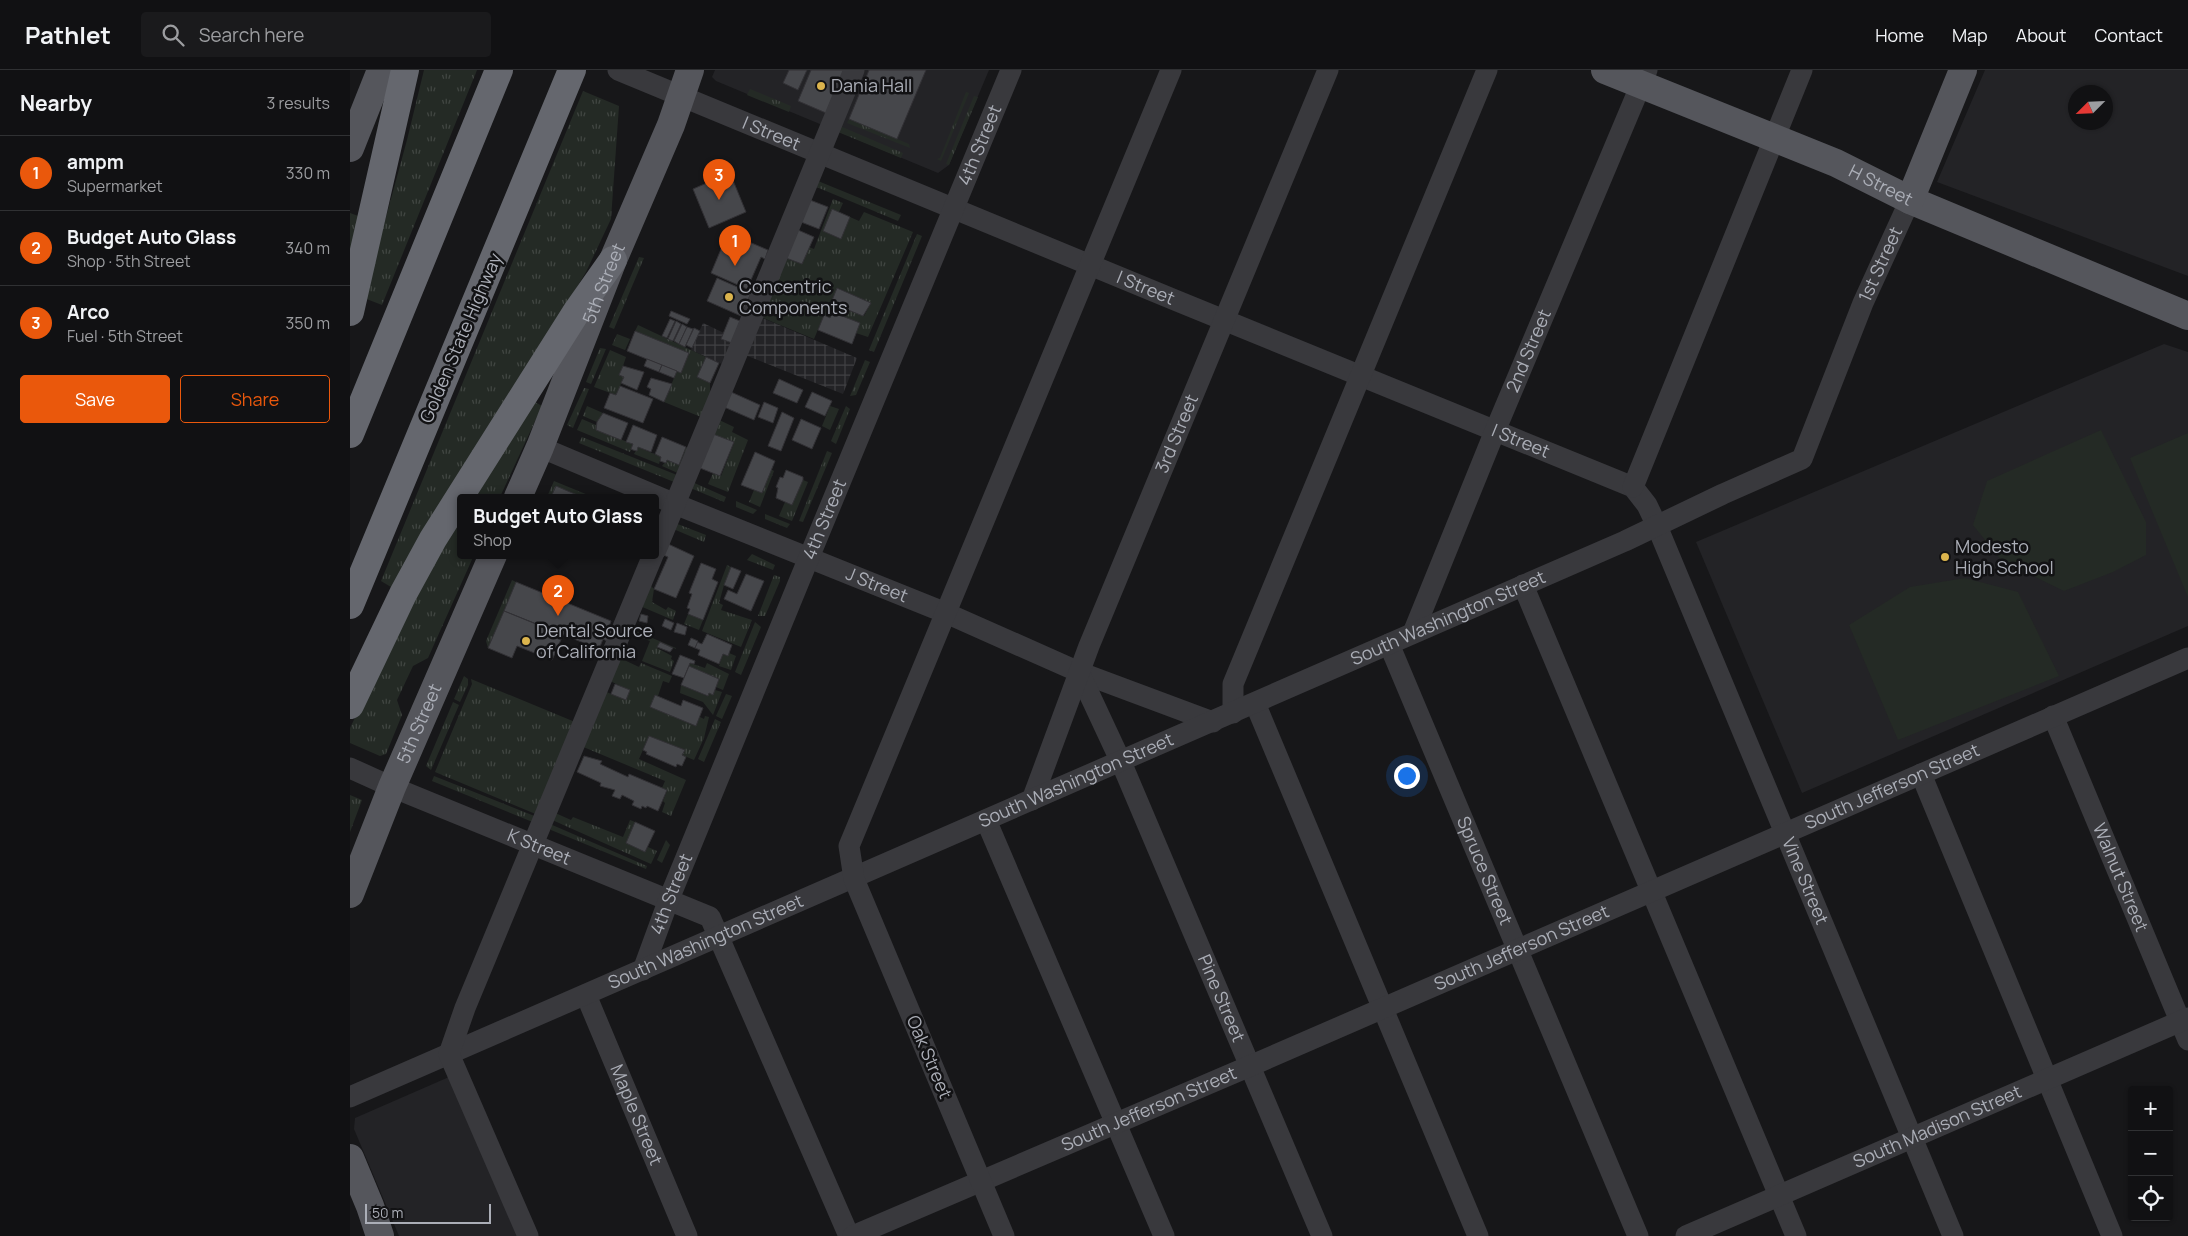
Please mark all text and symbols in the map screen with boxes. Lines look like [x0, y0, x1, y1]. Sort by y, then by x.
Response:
search box [141, 12, 491, 57]
text: Pathlet [25, 18, 111, 51]
icon: search [159, 21, 187, 49]
text: Search here [199, 22, 304, 48]
text: Home [1875, 23, 1924, 47]
text: Map [1952, 23, 1988, 47]
text: About [2016, 23, 2066, 47]
text: Contact [2094, 23, 2163, 47]
place label: Dania Hall [831, 73, 912, 97]
marker: Dania Hall [815, 80, 827, 92]
north arrow [2068, 85, 2113, 130]
text: Nearby [20, 89, 92, 117]
text: 3 results [267, 92, 330, 114]
street label: 4th Street [952, 101, 1006, 189]
street label: I Street [739, 110, 804, 156]
text: ampm [67, 149, 124, 175]
street label: H Street [1845, 158, 1917, 211]
pin: 3 [703, 159, 735, 200]
text: 1 [32, 162, 40, 184]
text: 330 m [286, 162, 330, 184]
text: Supermarket [67, 175, 163, 197]
street label: 1st Street [1852, 222, 1907, 305]
text: Budget Auto Glass [67, 224, 236, 250]
pin: 1 [719, 225, 751, 266]
text: 2 [31, 237, 41, 259]
text: 340 m [285, 237, 330, 259]
street label: 5th Street [576, 239, 630, 327]
street label: Golden State Highway [413, 249, 507, 426]
text: Shop · 5th Street [67, 250, 191, 272]
street label: I Street [1113, 265, 1179, 310]
place label: Concentric Components [739, 274, 847, 319]
marker: Concentric Components [723, 291, 735, 303]
text: Arco [67, 299, 110, 325]
street label: 2nd Street [1500, 305, 1556, 396]
text: 3 [31, 312, 41, 334]
text: 350 m [285, 312, 330, 334]
text: Fuel · 5th Street [67, 325, 183, 347]
button: Save [20, 375, 170, 423]
button: Share [180, 375, 330, 423]
street label: 3rd Street [1149, 390, 1203, 477]
street label: I Street [1488, 418, 1554, 463]
street label: 4th Street [797, 475, 851, 563]
popup [457, 494, 659, 559]
text: Budget Auto Glass [473, 503, 643, 529]
text: Shop [473, 529, 512, 551]
place label: Modesto High School [1955, 534, 2054, 579]
marker: Modesto High School [1939, 551, 1951, 563]
street label: J Street [843, 561, 912, 607]
street label: South Washington Street [1346, 564, 1549, 670]
pin: 2 [542, 575, 574, 616]
place label: Dental Source of California [536, 618, 653, 663]
marker: Dental Source of California [520, 635, 532, 647]
street label: 5th Street [391, 680, 447, 767]
street label: South Washington Street [974, 726, 1177, 833]
street label: South Jefferson Street [1800, 737, 1983, 834]
your location [1394, 763, 1420, 789]
street label: Spruce Street [1452, 812, 1519, 928]
street label: Walnut Street [2088, 819, 2154, 935]
street label: K Street [504, 822, 575, 870]
street label: Vine Street [1777, 833, 1835, 928]
street label: 4th Street [644, 850, 697, 938]
street label: South Washington Street [604, 888, 807, 994]
street label: South Jefferson Street [1430, 898, 1612, 996]
street label: Pine Street [1193, 951, 1251, 1045]
street label: Oak Street [902, 1011, 958, 1102]
street label: South Jefferson Street [1057, 1060, 1240, 1156]
street label: Maple Street [605, 1061, 669, 1169]
street label: South Madison Street [1849, 1079, 2025, 1173]
map controls [2128, 1086, 2173, 1221]
button: + [2128, 1086, 2173, 1131]
button: − [2128, 1131, 2173, 1176]
button: locate [2128, 1176, 2173, 1221]
scale bar [365, 1201, 491, 1224]
text: 50 m [372, 1203, 403, 1222]

